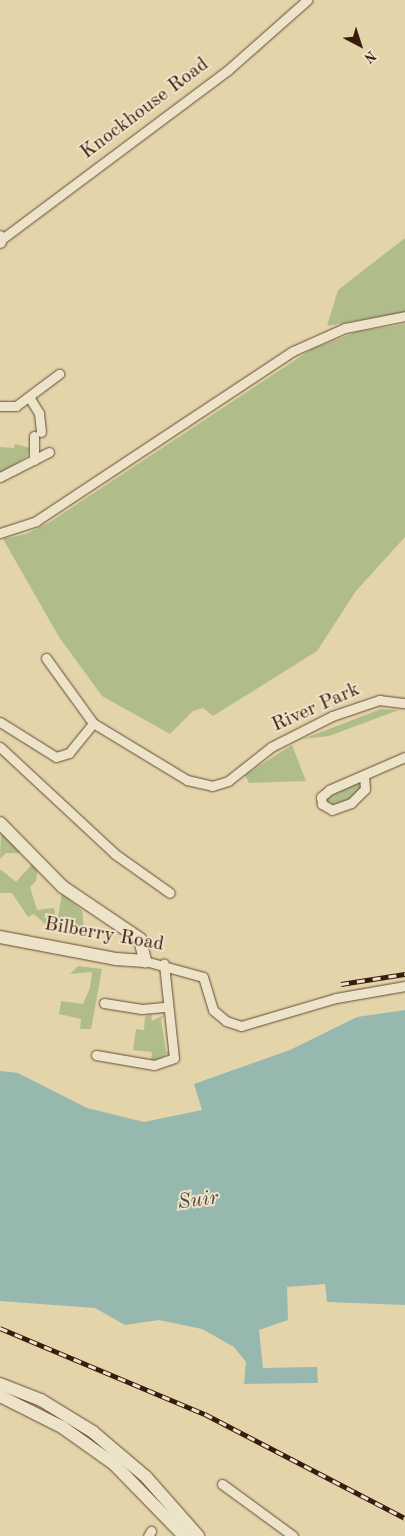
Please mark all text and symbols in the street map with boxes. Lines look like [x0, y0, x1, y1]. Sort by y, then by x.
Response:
north arrow [335, 20, 385, 70]
text: N [361, 48, 378, 65]
street label: Knockhouse Road [76, 53, 214, 165]
street label: River Park [268, 678, 364, 738]
street label: Bilberry Road [42, 913, 166, 957]
water label: Suir [176, 1186, 220, 1216]

